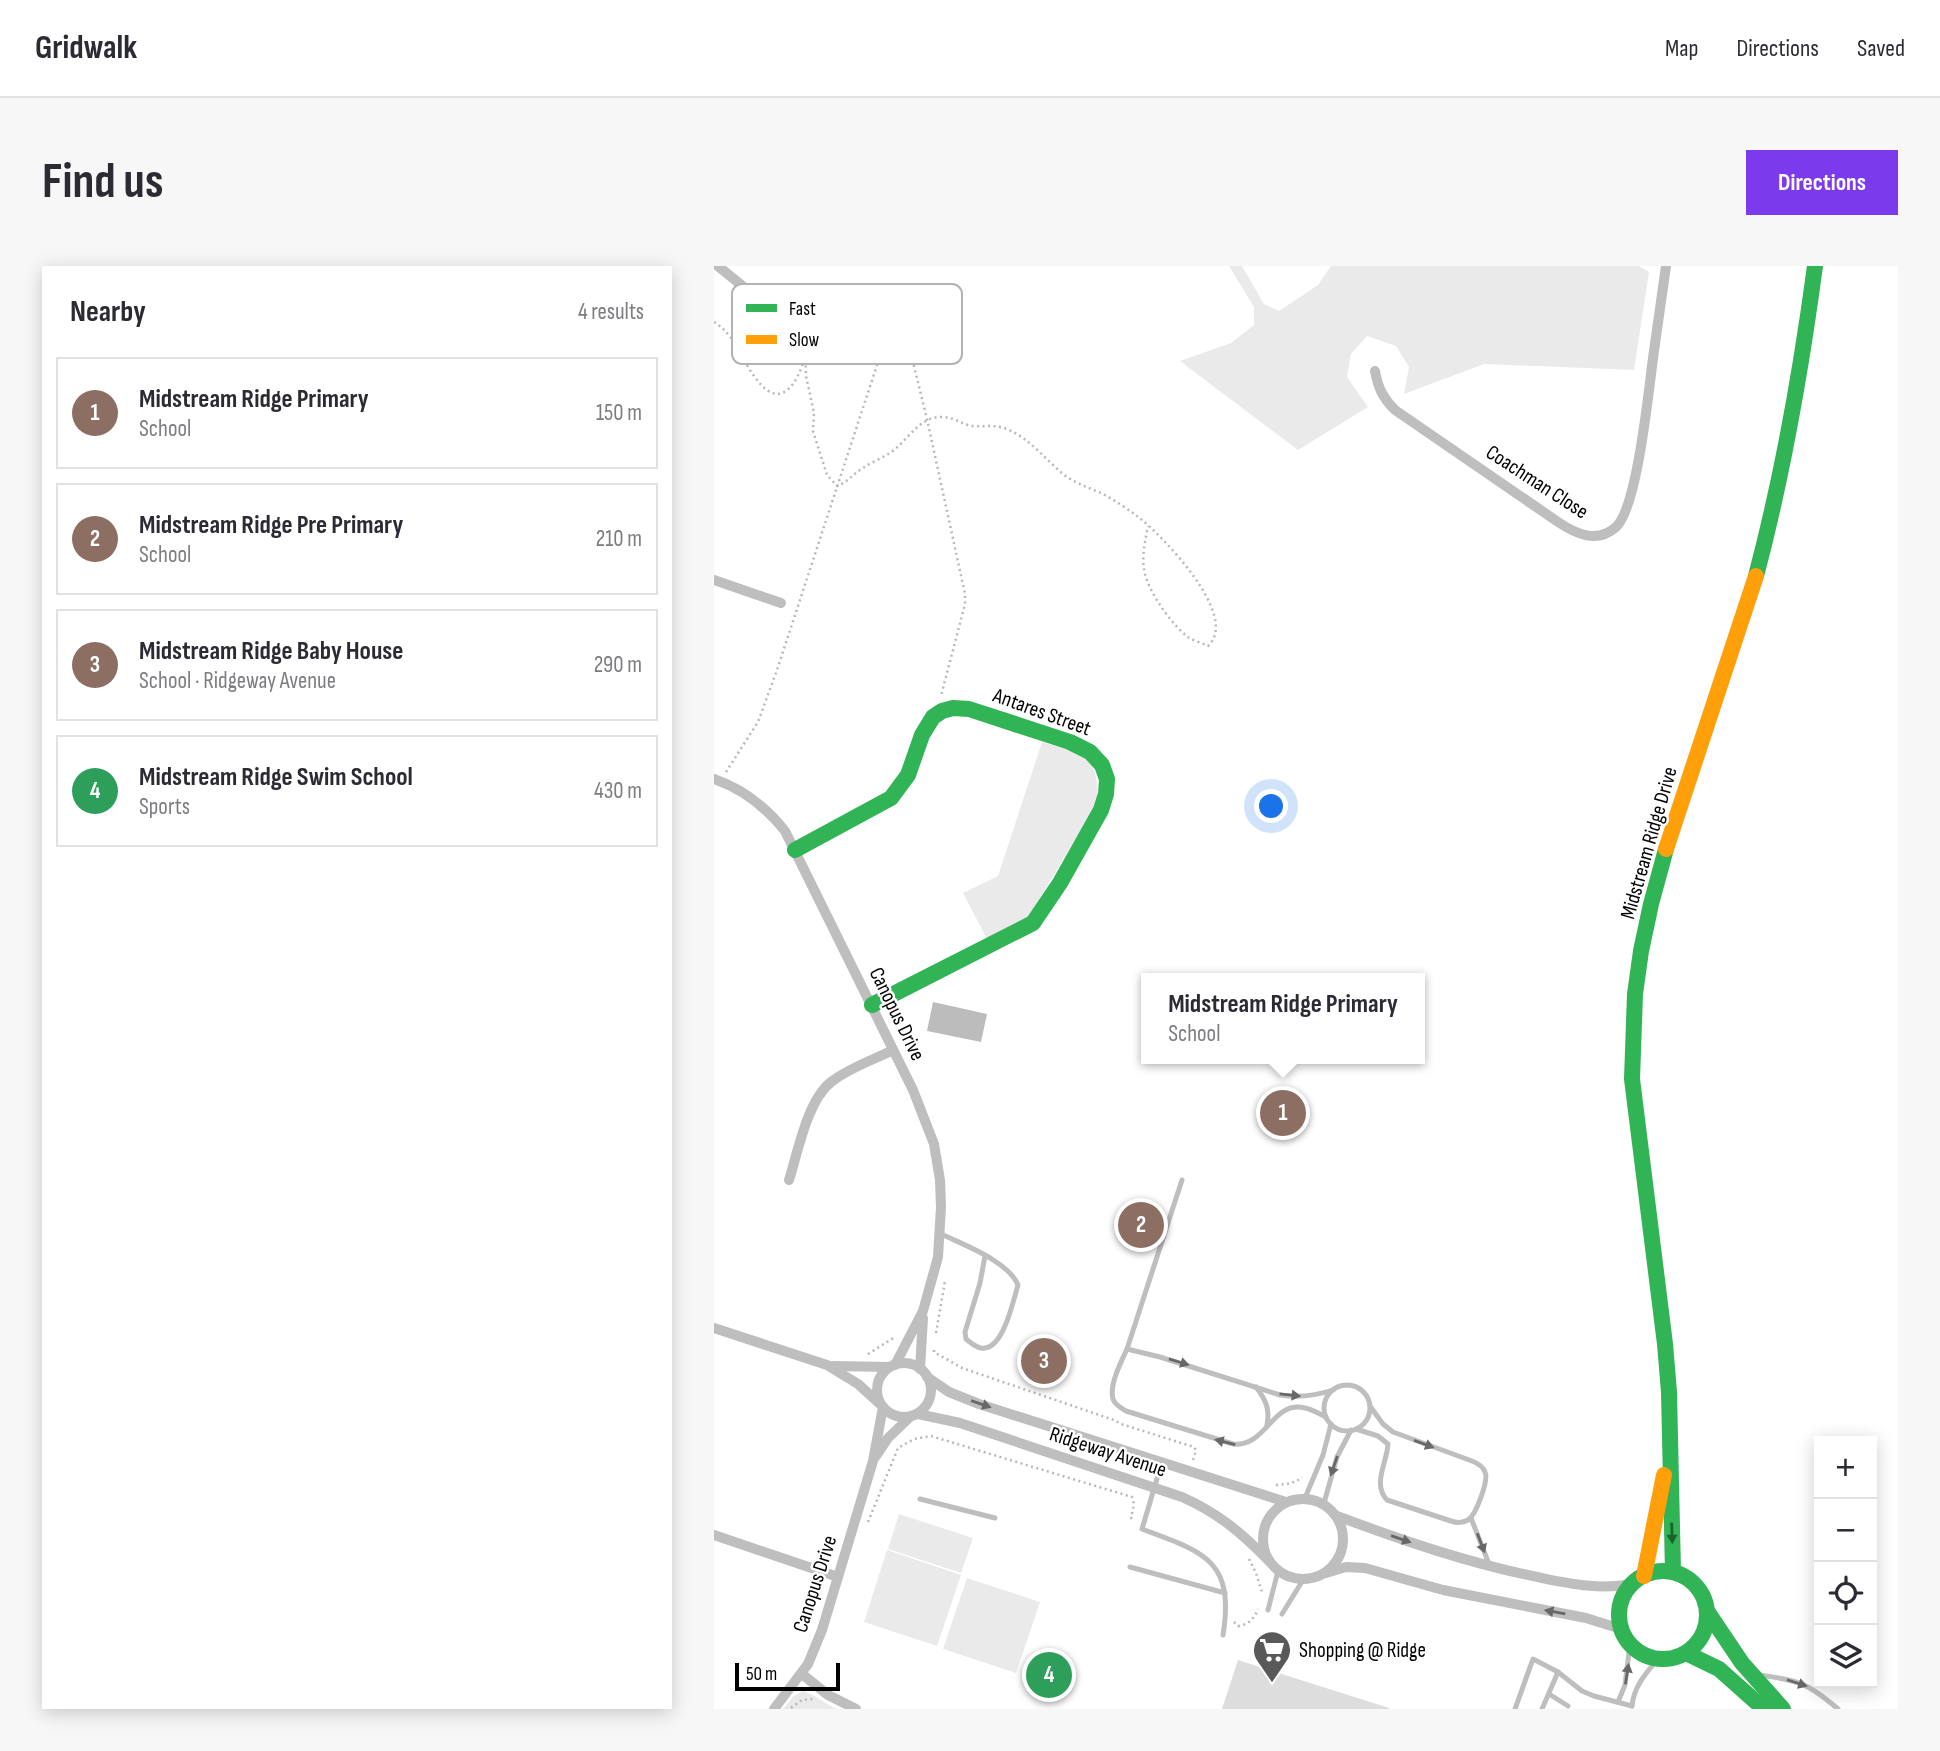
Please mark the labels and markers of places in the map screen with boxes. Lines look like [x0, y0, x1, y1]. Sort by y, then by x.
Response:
pin: 1 [1260, 1087, 1306, 1139]
pin: 2 [1118, 1199, 1164, 1251]
pin: 3 [1021, 1335, 1067, 1387]
supermarket icon: Shopping @ Ridge [1251, 1629, 1293, 1684]
place label: Shopping @ Ridge [1299, 1638, 1426, 1663]
pin: 4 [1026, 1649, 1072, 1701]

